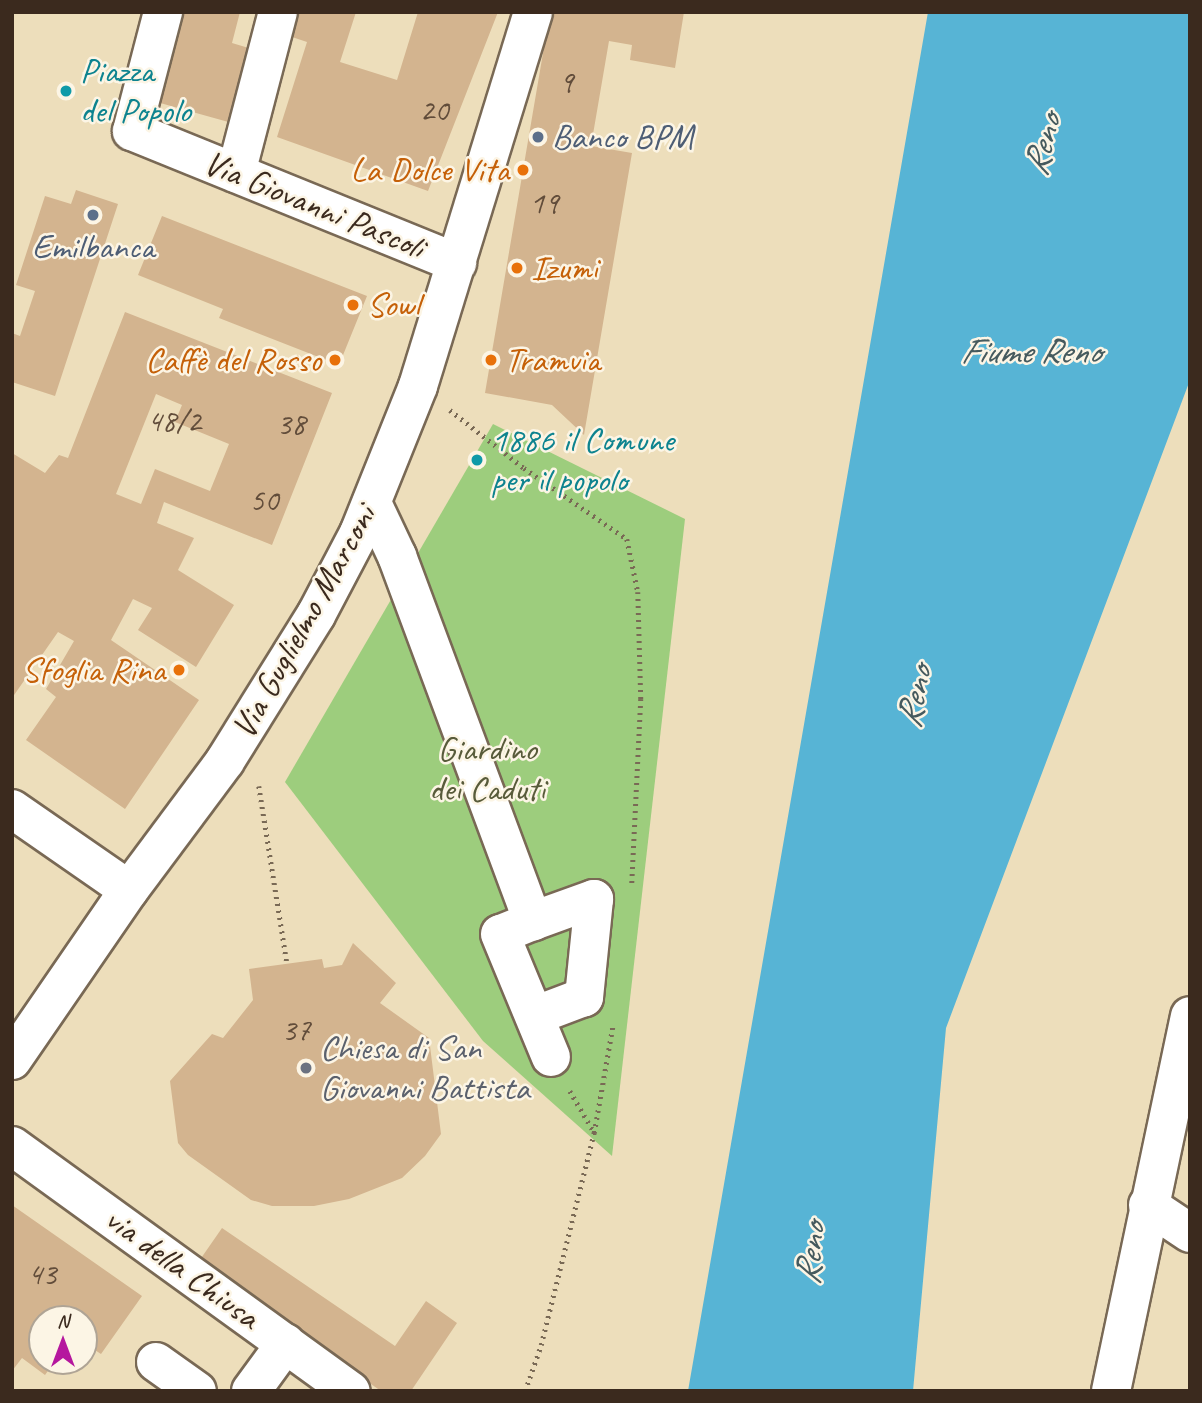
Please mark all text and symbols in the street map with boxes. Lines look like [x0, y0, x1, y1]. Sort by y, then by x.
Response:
place label: Piazza del Popolo [80, 50, 191, 132]
house number: 9 [559, 63, 573, 101]
marker: Piazza del Popolo [58, 83, 74, 99]
house number: 20 [420, 91, 448, 129]
water label: Reno [1013, 110, 1071, 180]
place label: Banco BPM [552, 116, 693, 158]
marker: Banco BPM [530, 129, 546, 145]
street label: Via Giovanni Pascoli [198, 142, 430, 268]
place label: La Dolce Vita [350, 149, 509, 191]
marker: La Dolce Vita [515, 162, 531, 178]
house number: 19 [530, 184, 558, 222]
marker: Emilbanca [85, 207, 101, 223]
place label: Emilbanca [32, 226, 154, 268]
place label: Izumi [531, 247, 598, 289]
marker: Izumi [509, 260, 525, 276]
place label: Sowl [367, 284, 420, 326]
marker: Sowl [345, 297, 361, 313]
water label: Fiume Reno [960, 329, 1100, 373]
place label: Caffè del Rosso [145, 339, 321, 381]
place label: Tramvia [505, 339, 600, 381]
marker: Caffè del Rosso [327, 352, 343, 368]
marker: Tramvia [483, 352, 499, 368]
house number: 48/2 [147, 402, 201, 440]
house number: 38 [277, 405, 305, 443]
place label: 1886 il Comune per il popolo [491, 419, 672, 501]
marker: 1886 il Comune per il popolo [469, 452, 485, 468]
house number: 50 [250, 481, 278, 519]
street label: Via Guglielmo Marconi [223, 498, 385, 746]
place label: Sfoglia Rina [22, 649, 165, 691]
marker: Sfoglia Rina [171, 662, 187, 678]
water label: Reno [886, 662, 942, 732]
park label: Giardino dei Caduti [429, 728, 545, 810]
house number: 37 [282, 1011, 310, 1049]
place label: Chiesa di San Giovanni Battista [320, 1027, 530, 1109]
marker: Chiesa di San Giovanni Battista [298, 1060, 314, 1076]
street label: via della Chiusa [97, 1198, 267, 1338]
water label: Reno [785, 1221, 835, 1287]
house number: 43 [28, 1255, 56, 1293]
north arrow [28, 1305, 98, 1375]
text: N [57, 1309, 69, 1333]

